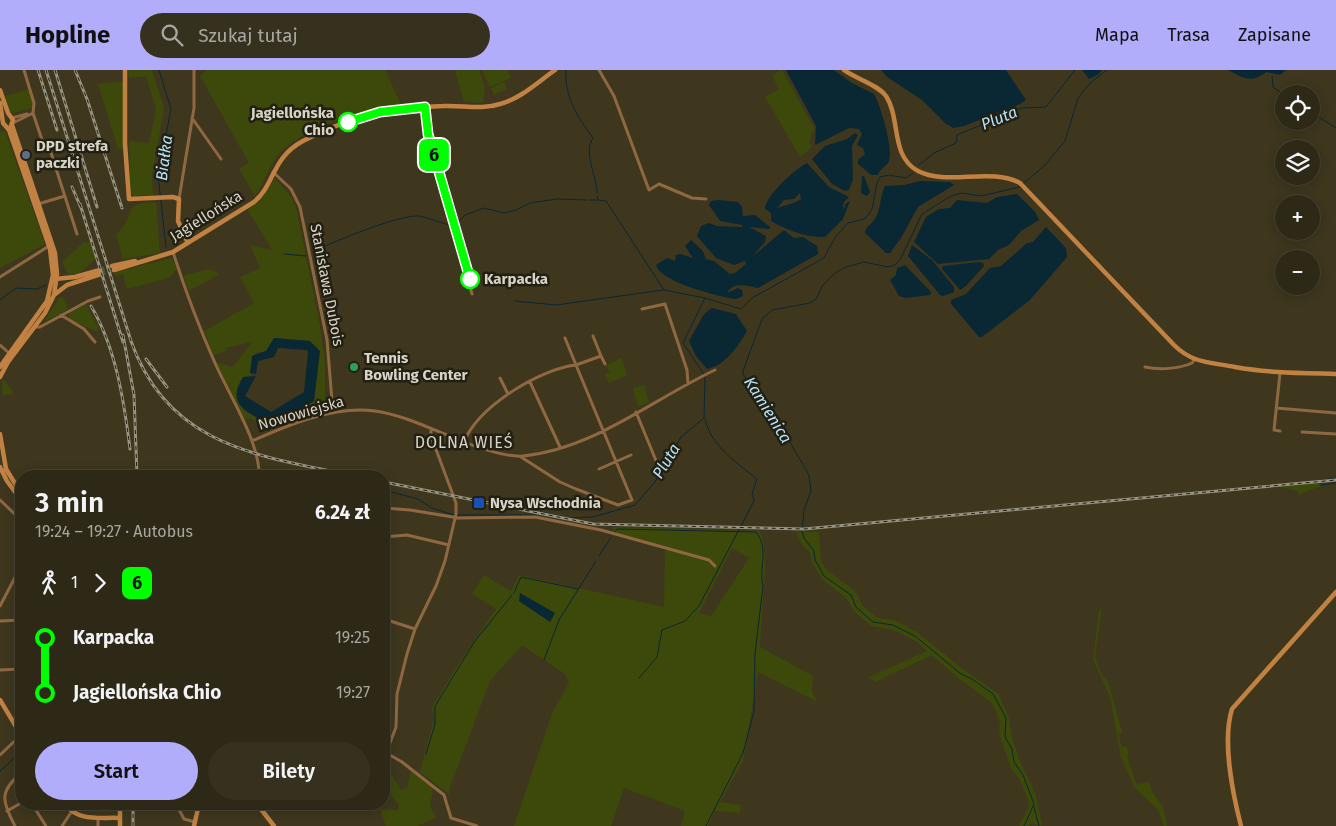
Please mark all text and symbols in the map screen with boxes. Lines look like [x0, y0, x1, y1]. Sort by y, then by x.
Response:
search box [140, 13, 490, 58]
text: Hopline [25, 21, 110, 49]
icon: search [158, 21, 186, 49]
text: Szukaj tutaj [198, 24, 298, 47]
text: Mapa [1095, 24, 1139, 46]
text: Trasa [1167, 24, 1210, 46]
text: Zapisane [1238, 24, 1311, 46]
map controls [1275, 85, 1320, 295]
button: locate [1275, 85, 1320, 130]
water label: Pluta [978, 102, 1020, 134]
place label: Jagiellońska Chio [250, 104, 334, 139]
marker: Jagiellońska Chio [338, 112, 358, 132]
water label: Białka [152, 134, 176, 182]
place label: DPD strefa paczki [36, 137, 108, 172]
line badge: 6 [418, 139, 450, 171]
button: layers [1275, 140, 1320, 185]
text: 6 [429, 144, 439, 166]
marker: DPD strefa paczki [20, 149, 32, 161]
street label: Jagiellońska [167, 187, 245, 245]
button: + [1275, 195, 1320, 240]
street label: Stanisława Dubois [306, 222, 348, 348]
button: − [1275, 250, 1320, 295]
marker: Karpacka [460, 269, 480, 289]
place label: Karpacka [484, 270, 548, 288]
place label: Tennis Bowling Center [364, 349, 468, 384]
marker: Tennis Bowling Center [348, 361, 360, 373]
water label: Kamienica [740, 373, 796, 447]
street label: Nowowiejska [256, 392, 346, 434]
district label: DOLNA WIEŚ [415, 432, 513, 452]
water label: Pluta [648, 440, 684, 482]
text: 3 min [35, 486, 104, 519]
place label: Nysa Wschodnia [490, 494, 601, 512]
marker: Nysa Wschodnia [472, 496, 486, 510]
text: 6.24 zł [315, 501, 370, 524]
text: 19:24 – 19:27 · Autobus [35, 522, 193, 541]
icon: walk [35, 569, 63, 597]
icon: forward [86, 569, 114, 597]
text: 6 [132, 572, 142, 594]
text: 1 [71, 573, 78, 592]
text: Karpacka [73, 626, 154, 649]
text: 19:25 [335, 628, 370, 647]
text: Jagiellońska Chio [73, 681, 221, 704]
text: 19:27 [336, 683, 370, 702]
button: Start [35, 742, 198, 800]
button: Bilety [208, 742, 370, 800]

